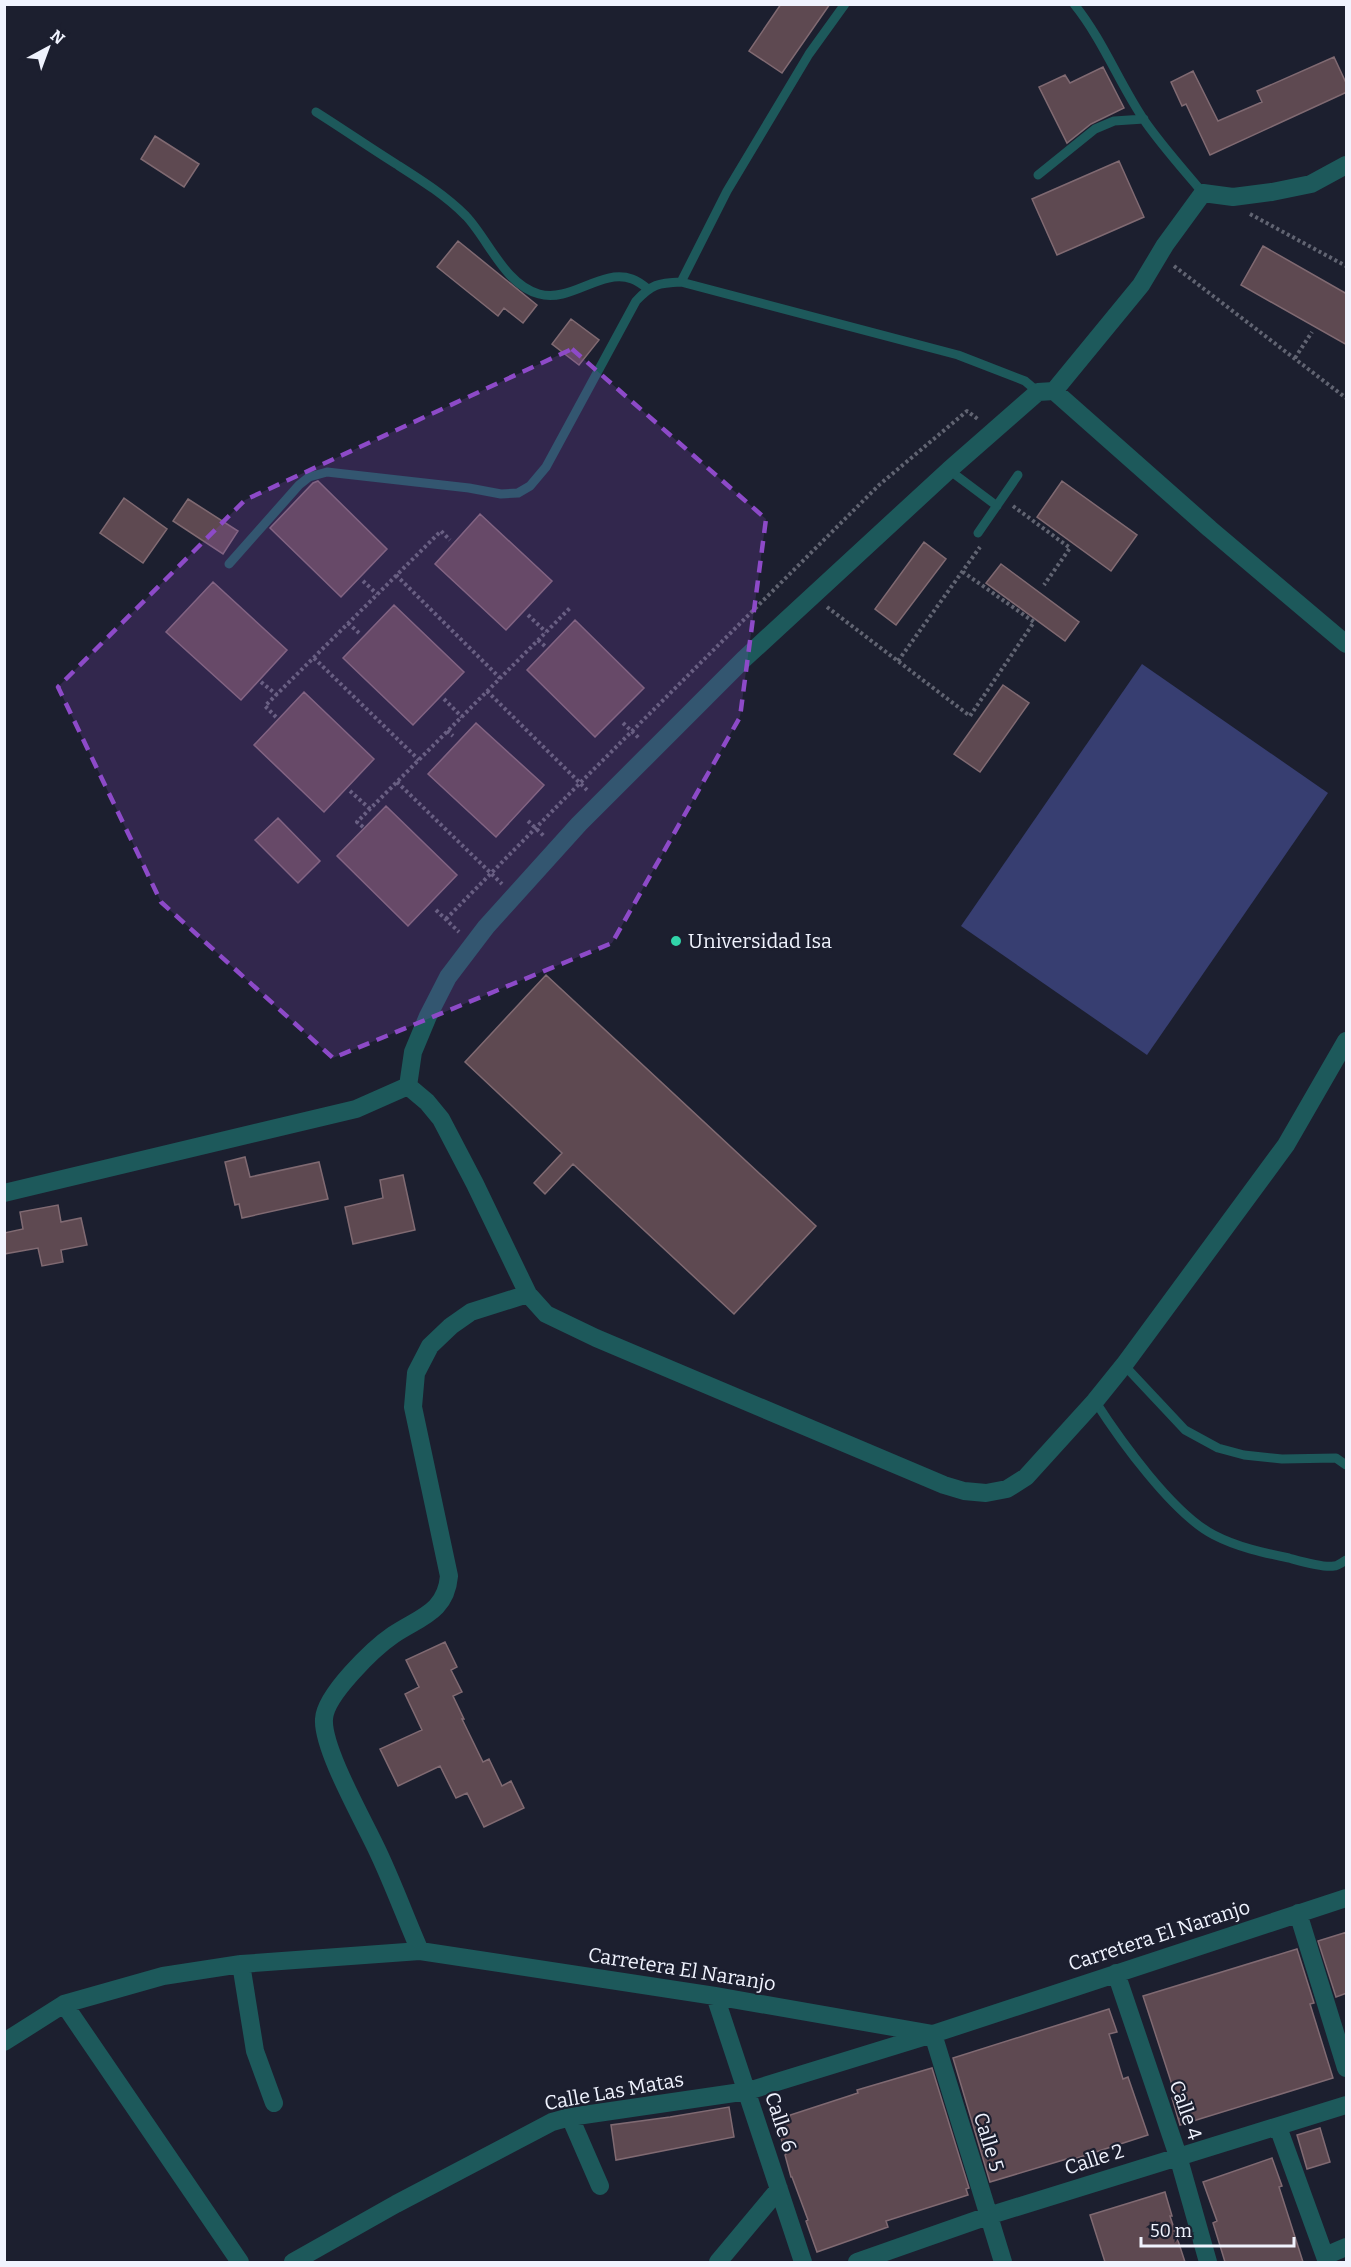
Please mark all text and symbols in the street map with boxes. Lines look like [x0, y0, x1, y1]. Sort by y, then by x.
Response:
north arrow [18, 18, 78, 78]
text: N [47, 26, 68, 48]
place label: Universidad Isa [688, 929, 832, 953]
marker: Universidad Isa [669, 934, 683, 948]
street label: Carretera El Naranjo [1065, 1894, 1253, 1977]
street label: Carretera El Naranjo [586, 1942, 778, 1997]
street label: Calle Las Matas [542, 2067, 686, 2115]
street label: Calle 4 [1165, 2077, 1207, 2143]
street label: Calle 6 [760, 2089, 802, 2155]
street label: Calle 5 [969, 2110, 1009, 2174]
street label: Calle 2 [1061, 2138, 1127, 2180]
scale bar [1141, 2210, 1294, 2248]
text: 50 m [1150, 2220, 1192, 2242]

